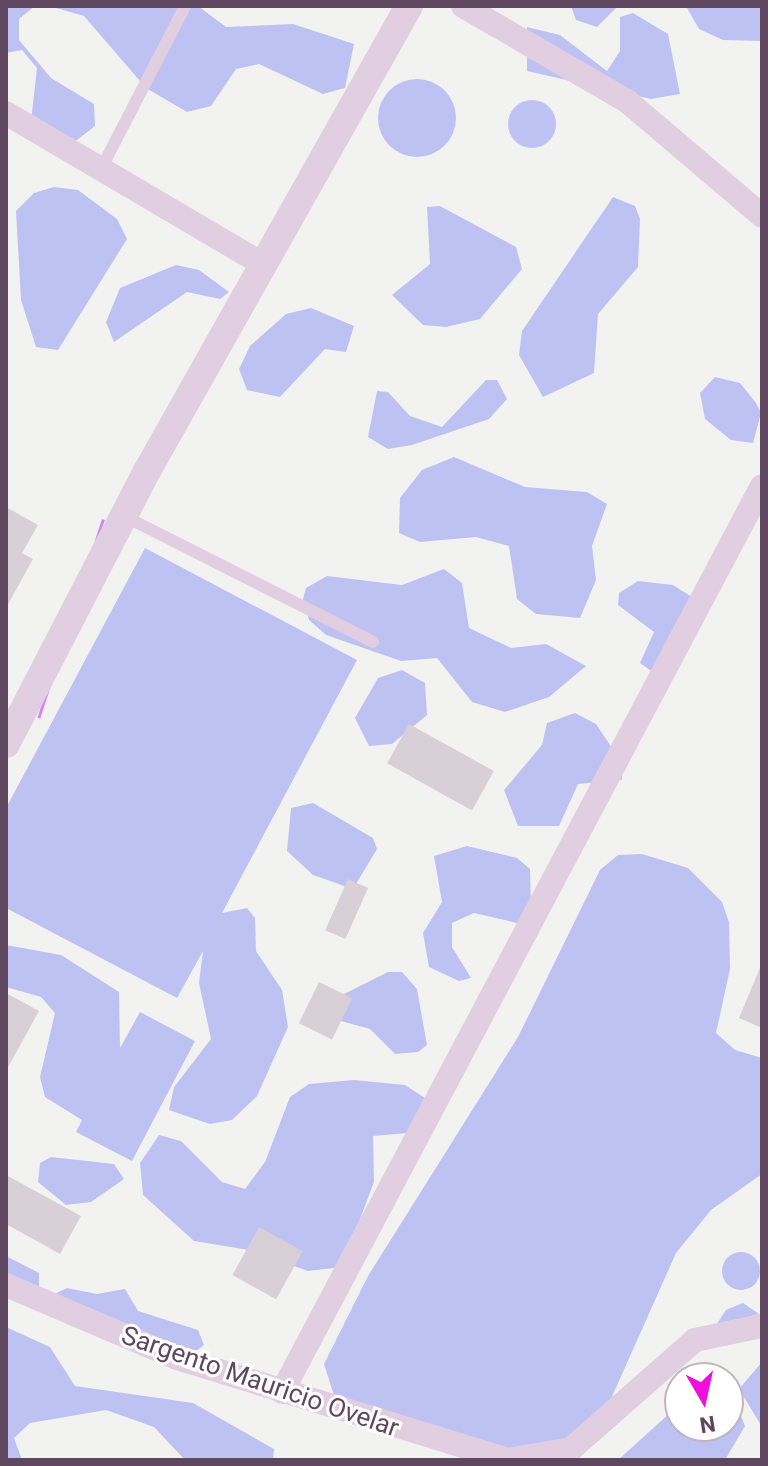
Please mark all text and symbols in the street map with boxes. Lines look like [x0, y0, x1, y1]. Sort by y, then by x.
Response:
street label: Sargento Mauricio Ovelar [117, 1320, 403, 1444]
north arrow [664, 1362, 744, 1442]
text: N [698, 1411, 717, 1438]

